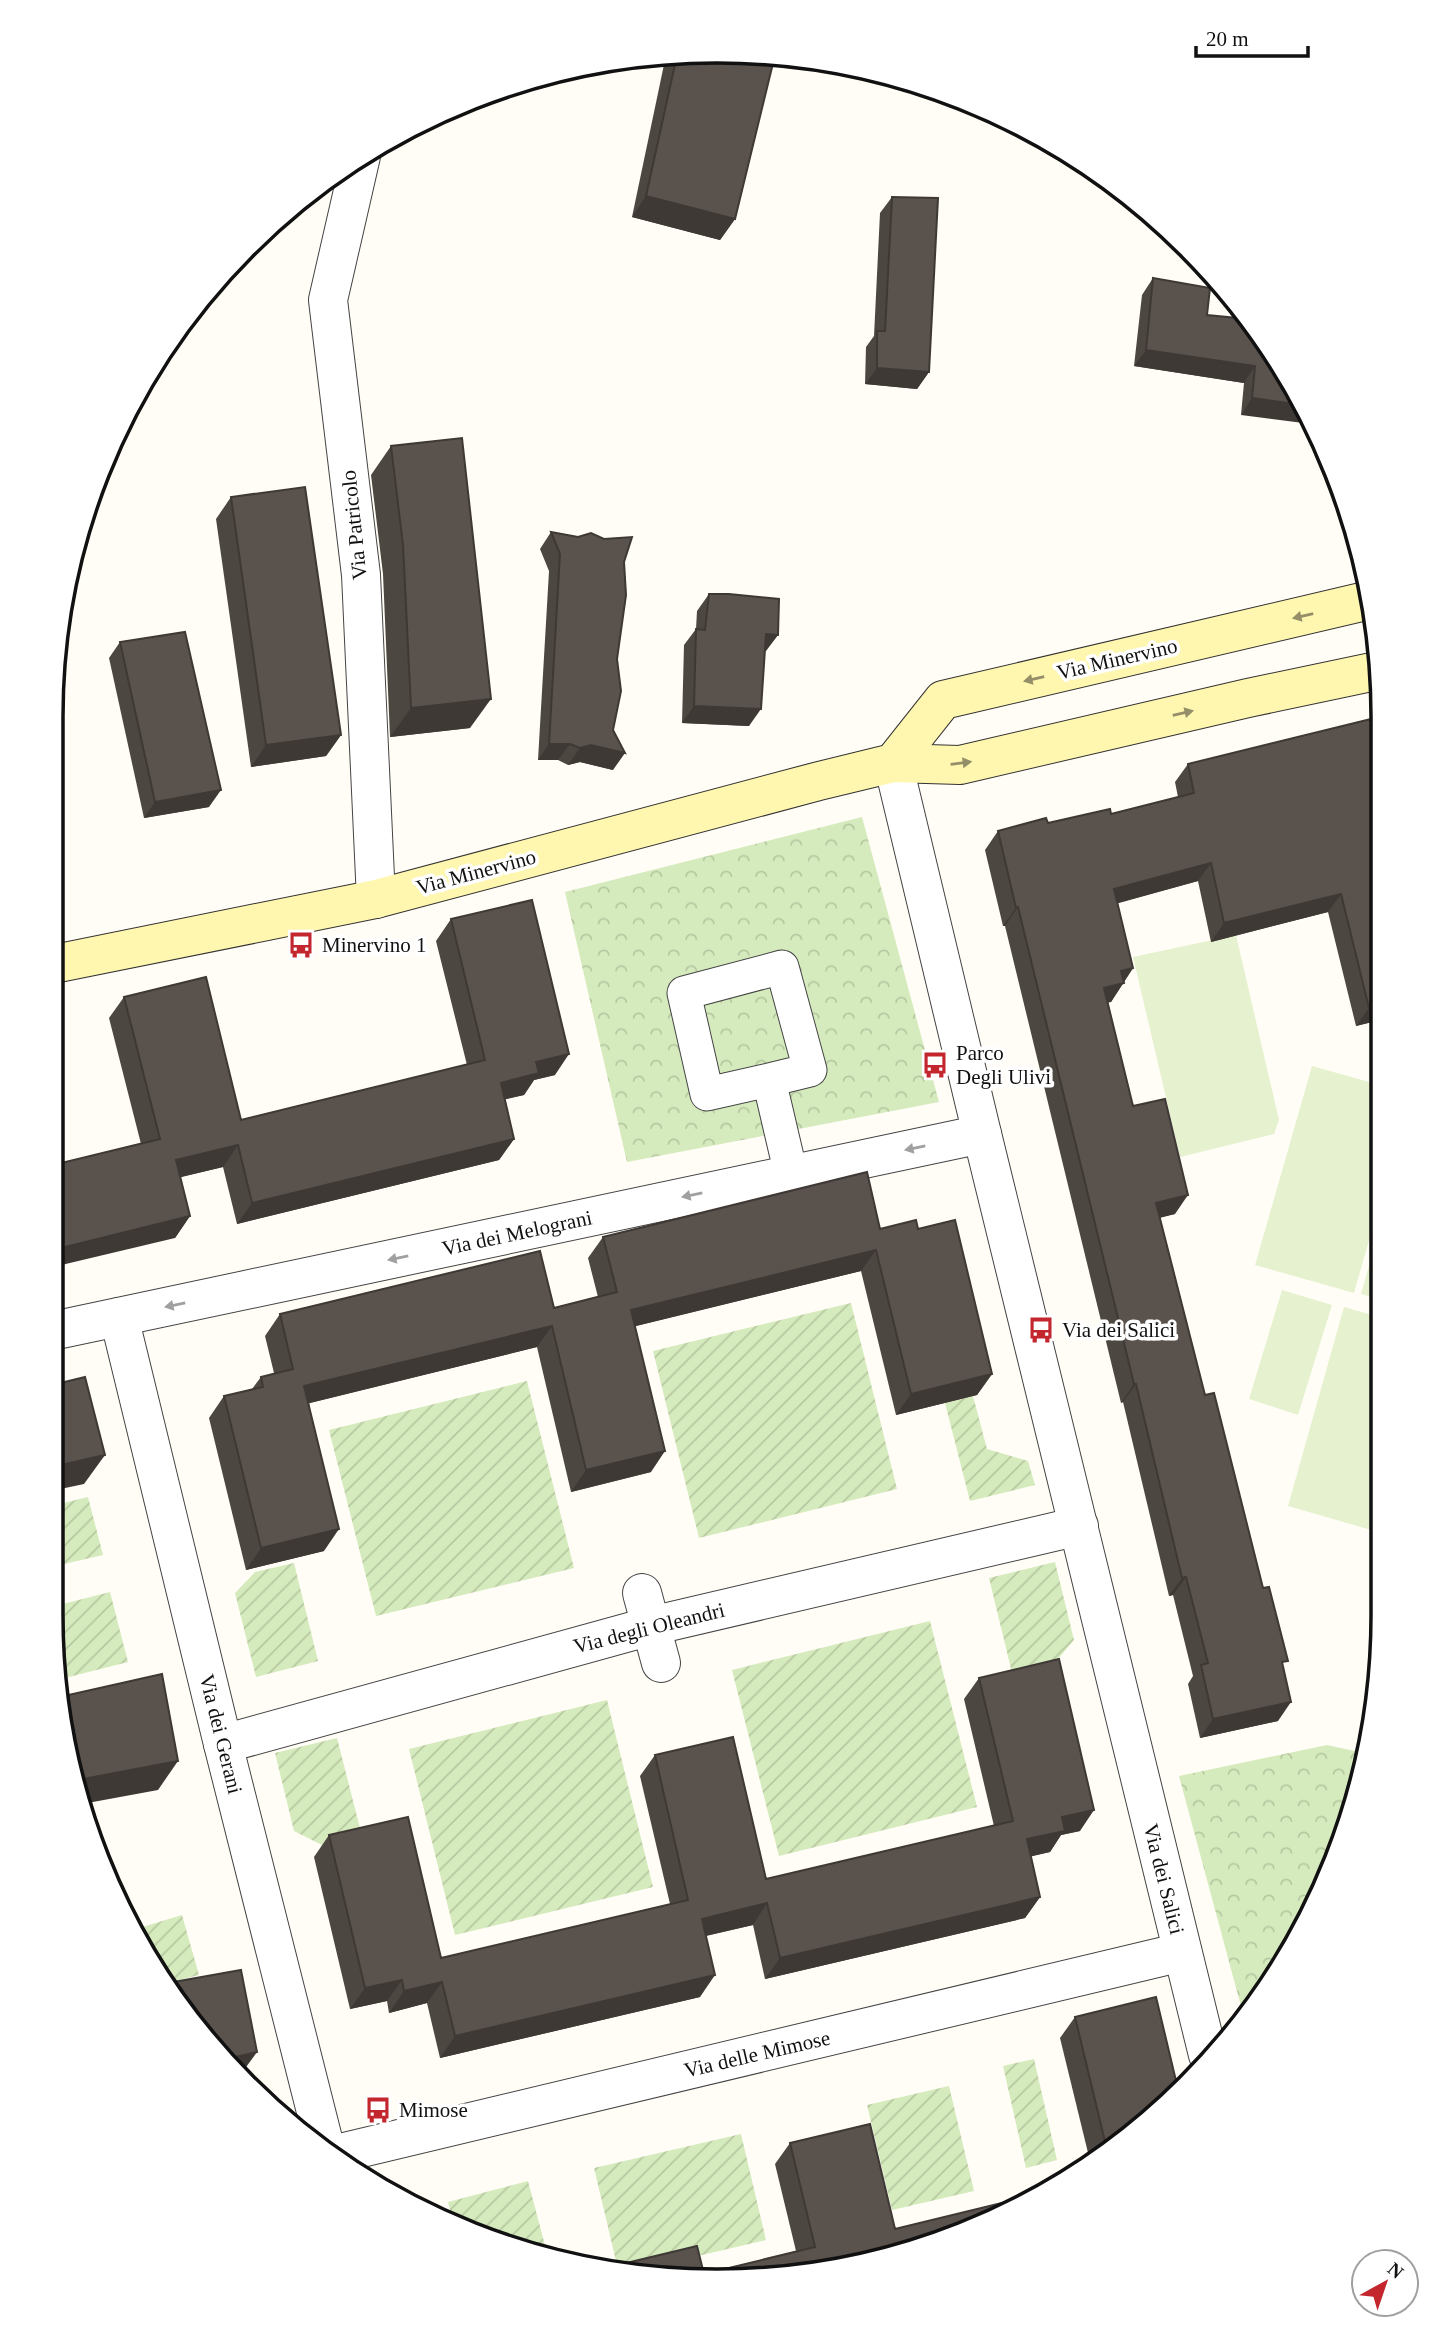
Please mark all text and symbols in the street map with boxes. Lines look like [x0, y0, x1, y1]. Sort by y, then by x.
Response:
scale bar [1196, 14, 1308, 58]
text: 20 m [1206, 27, 1249, 51]
street label: Via Patricolo [336, 469, 372, 581]
one-way arrow [1292, 611, 1314, 622]
street label: Via Minervino [1054, 633, 1180, 685]
one-way arrow [1023, 673, 1045, 684]
one-way arrow [1172, 707, 1194, 718]
one-way arrow [950, 758, 972, 769]
street label: Via Minervino [414, 844, 538, 900]
bus stop icon: Minervino 1 [286, 930, 316, 960]
place label: Minervino 1 [322, 933, 426, 957]
place label: Parco Degli Ulivi [956, 1041, 1051, 1089]
bus stop icon: Parco Degli Ulivi [920, 1050, 950, 1080]
one-way arrow [904, 1143, 926, 1154]
one-way arrow [681, 1190, 703, 1201]
street label: Via dei Melograni [440, 1205, 594, 1261]
one-way arrow [387, 1252, 409, 1263]
one-way arrow [164, 1300, 186, 1311]
bus stop icon: Via dei Salici [1026, 1315, 1056, 1345]
place label: Via dei Salici [1062, 1318, 1175, 1342]
street label: Via degli Oleandri [571, 1598, 727, 1658]
street label: Via dei Gerani [195, 1672, 247, 1796]
street label: Via dei Salici [1139, 1821, 1189, 1937]
street label: Via delle Mimose [682, 2026, 832, 2082]
bus stop icon: Mimose [363, 2095, 393, 2125]
place label: Mimose [399, 2098, 468, 2122]
north arrow [1350, 2248, 1420, 2318]
text: N [1384, 2258, 1408, 2283]

